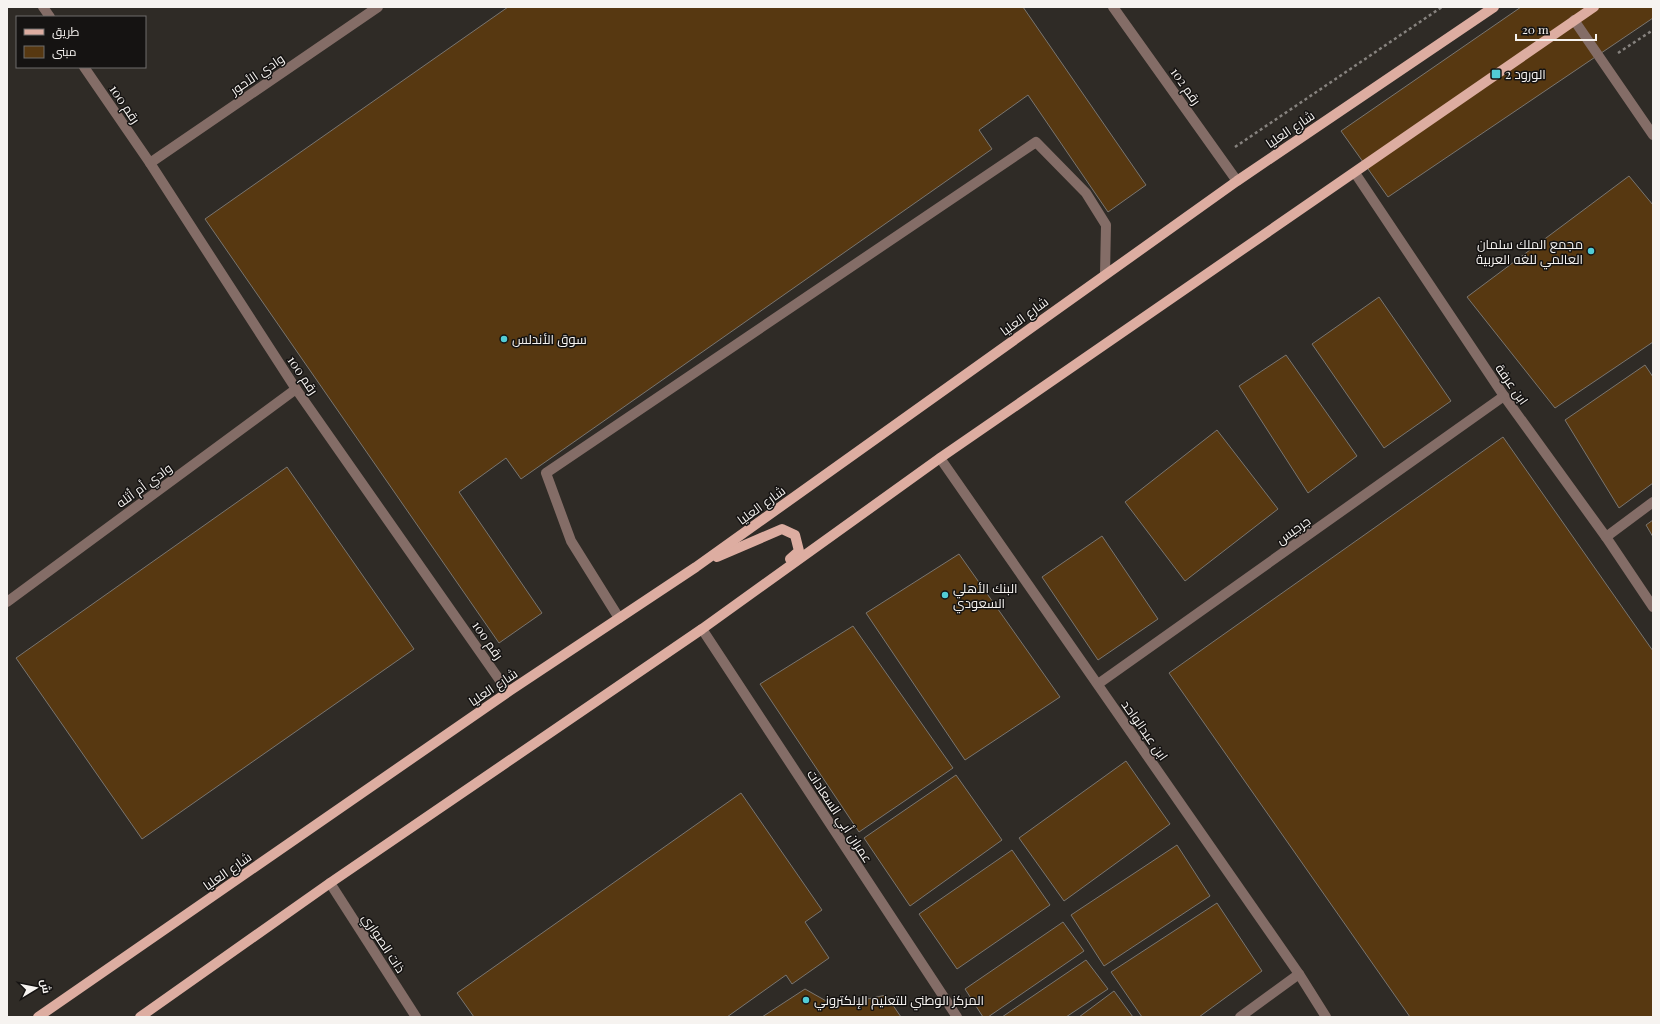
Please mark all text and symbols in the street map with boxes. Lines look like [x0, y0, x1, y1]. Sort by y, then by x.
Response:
legend [16, 16, 146, 68]
scale bar [1516, 16, 1596, 42]
text: 20 m [1522, 21, 1549, 37]
text: طريق [52, 23, 80, 39]
text: مبنى [52, 43, 77, 59]
street label: وادي الأحور [226, 49, 289, 101]
street label: رقم 102 [1166, 64, 1205, 109]
place label: الورود 2 [1505, 65, 1546, 82]
marker: الورود 2 [1490, 68, 1502, 80]
street label: رقم 100 [105, 81, 145, 128]
street label: شارع العليا [1262, 106, 1318, 152]
place label: مجمع الملك سلمان العالمي للغه العربية [1476, 235, 1583, 270]
marker: مجمع الملك سلمان العالمي للغه العربية [1586, 246, 1596, 256]
street label: شارع العليا [996, 292, 1052, 340]
place label: سوق الأندلس [512, 330, 587, 347]
marker: سوق الأندلس [499, 334, 509, 344]
street label: رقم 100 [283, 352, 323, 399]
street label: ابن عرفة [1492, 360, 1533, 408]
street label: وادي أم أثله [112, 459, 177, 513]
street label: شارع العليا [733, 481, 789, 529]
street label: جرجيس [1272, 512, 1313, 548]
place label: البنك الأهلي السعودي [953, 579, 1017, 614]
marker: البنك الأهلي السعودي [940, 590, 950, 600]
street label: رقم 100 [467, 617, 508, 664]
street label: شارع العليا [465, 664, 521, 710]
street label: ابن عبدالواحد [1118, 696, 1172, 763]
street label: عمران أبي السعادات [801, 766, 877, 867]
street label: شارع العليا [199, 848, 255, 894]
street label: ذات الصواري [356, 910, 410, 977]
north arrow [16, 968, 56, 1008]
text: ش [38, 978, 55, 994]
place label: المركز الوطني للتعليم الإلكتروني [814, 991, 984, 1011]
marker: المركز الوطني للتعليم الإلكتروني [801, 995, 811, 1005]

